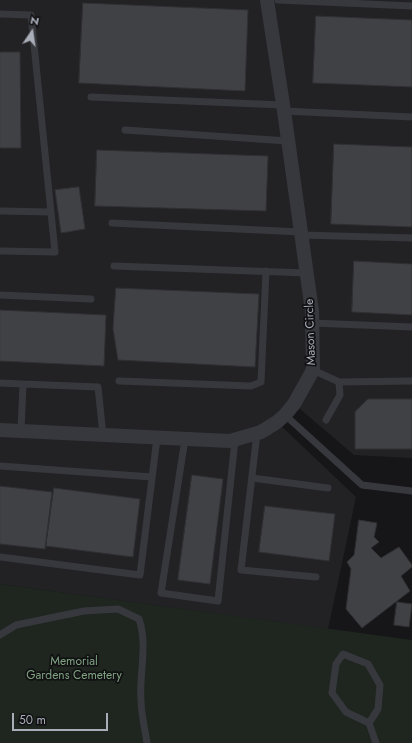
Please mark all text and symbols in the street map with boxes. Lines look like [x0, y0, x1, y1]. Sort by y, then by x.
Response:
north arrow [12, 12, 52, 52]
text: N [29, 12, 41, 29]
street label: Mason Circle [303, 298, 319, 366]
park label: Memorial Gardens Cemetery [26, 655, 122, 683]
scale bar [14, 705, 110, 731]
text: 50 m [19, 711, 46, 729]

